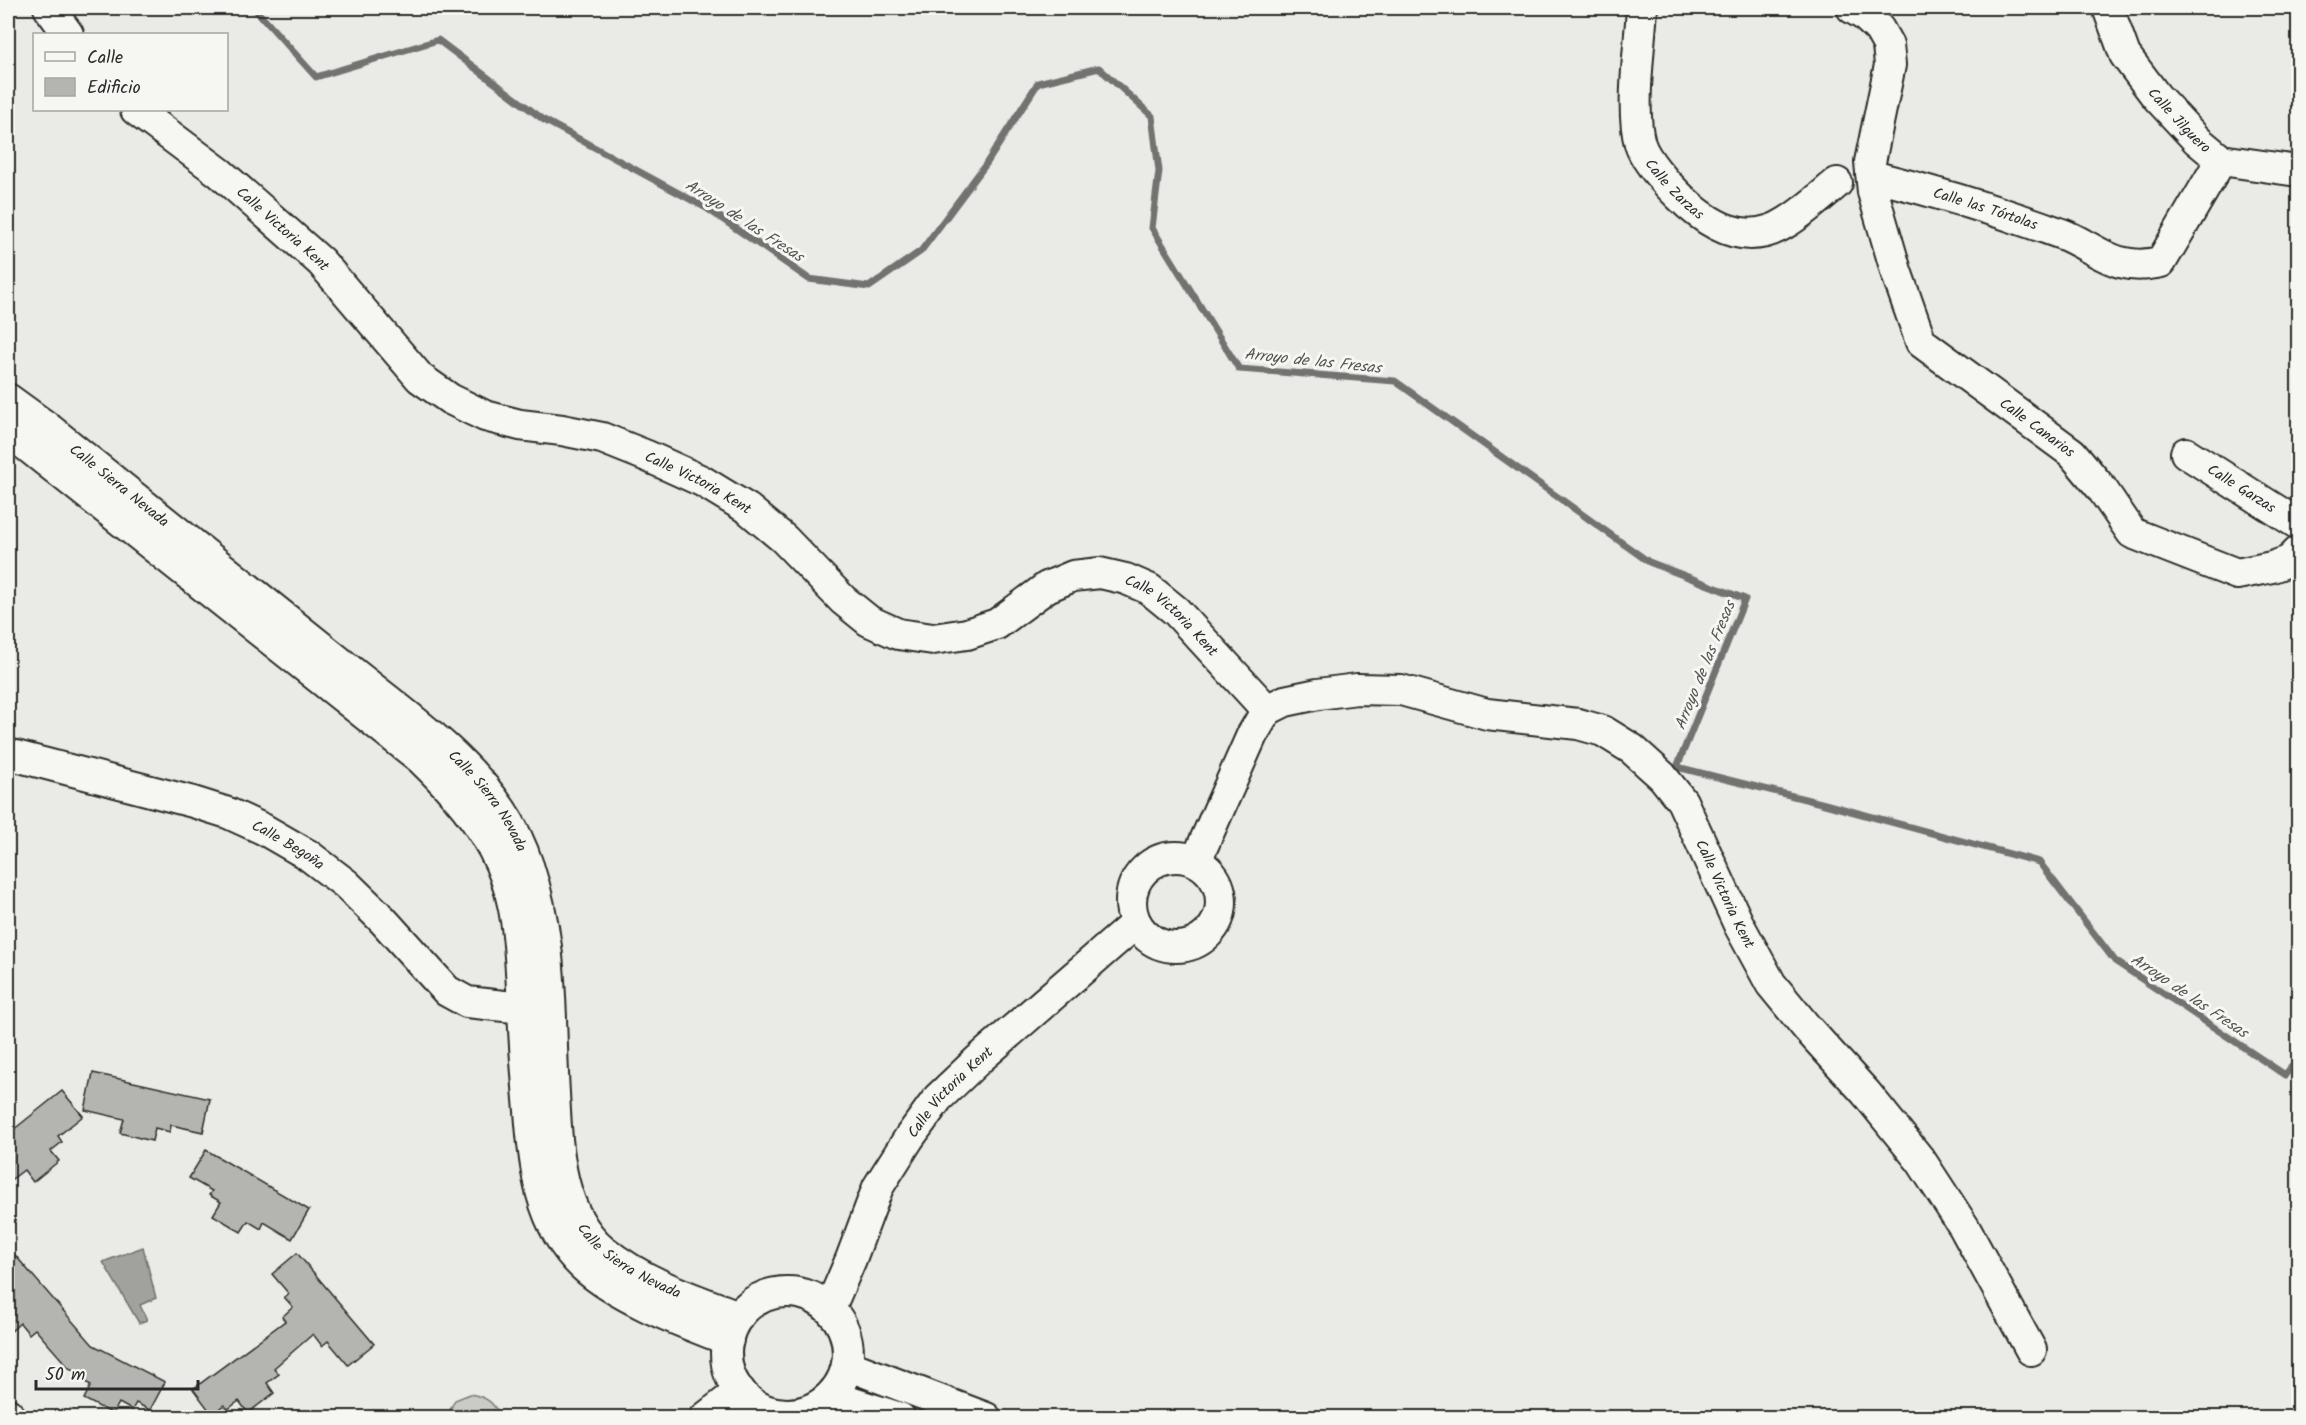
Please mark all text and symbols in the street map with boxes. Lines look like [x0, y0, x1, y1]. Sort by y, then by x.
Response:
legend [33, 33, 228, 111]
text: Calle [87, 44, 123, 73]
text: Edificio [87, 74, 141, 103]
street label: Calle Jilguero [2141, 83, 2216, 160]
street label: Calle Zarzas [1638, 154, 1709, 227]
water label: Arroyo de las Fresas [680, 173, 810, 270]
street label: Calle Victoria Kent [230, 181, 335, 277]
street label: Calle las Tórtolas [1930, 182, 2041, 238]
water label: Arroyo de las Fresas [1243, 342, 1384, 381]
street label: Calle Canarios [1994, 392, 2080, 465]
street label: Calle Sierra Nevada [63, 438, 174, 534]
street label: Calle Victoria Kent [640, 445, 756, 521]
street label: Calle Garzas [2202, 458, 2281, 520]
street label: Calle Victoria Kent [1121, 569, 1223, 663]
water label: Arroyo de las Fresas [1668, 595, 1743, 734]
street label: Calle Sierra Nevada [442, 745, 533, 856]
street label: Calle Begoña [248, 814, 329, 877]
street label: Calle Victoria Kent [1688, 836, 1761, 953]
water label: Arroyo de las Fresas [2125, 948, 2255, 1046]
street label: Calle Victoria Kent [902, 1041, 999, 1143]
street label: Calle Sierra Nevada [570, 1219, 684, 1306]
scale bar [36, 1353, 198, 1391]
text: 50 m [45, 1361, 85, 1390]

